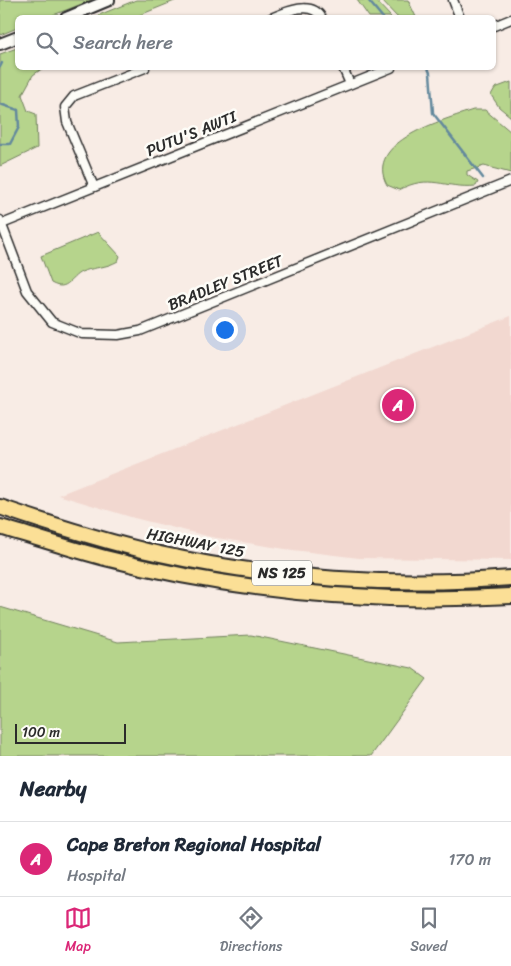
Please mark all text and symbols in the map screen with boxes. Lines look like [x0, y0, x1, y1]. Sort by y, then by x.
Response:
search box [15, 15, 496, 70]
text: Search here [73, 26, 173, 59]
icon: search [33, 29, 61, 57]
street label: PUTU'S AWTI [141, 102, 242, 165]
street label: BRADLEY STREET [163, 246, 288, 319]
your location [212, 317, 238, 343]
pin: A [382, 386, 414, 424]
street label: HIGHWAY 125 [144, 519, 248, 566]
road number: NS 125 [252, 560, 312, 586]
text: 100 m [22, 720, 60, 745]
scale bar [15, 721, 126, 744]
text: Nearby [20, 770, 86, 808]
text: Cape Breton Regional Hospital [67, 828, 321, 861]
text: A [31, 845, 41, 874]
text: 170 m [448, 845, 491, 874]
text: Hospital [67, 861, 126, 890]
tab: Map [64, 904, 92, 959]
tab: Directions [220, 904, 282, 959]
tab: Saved [410, 904, 447, 959]

